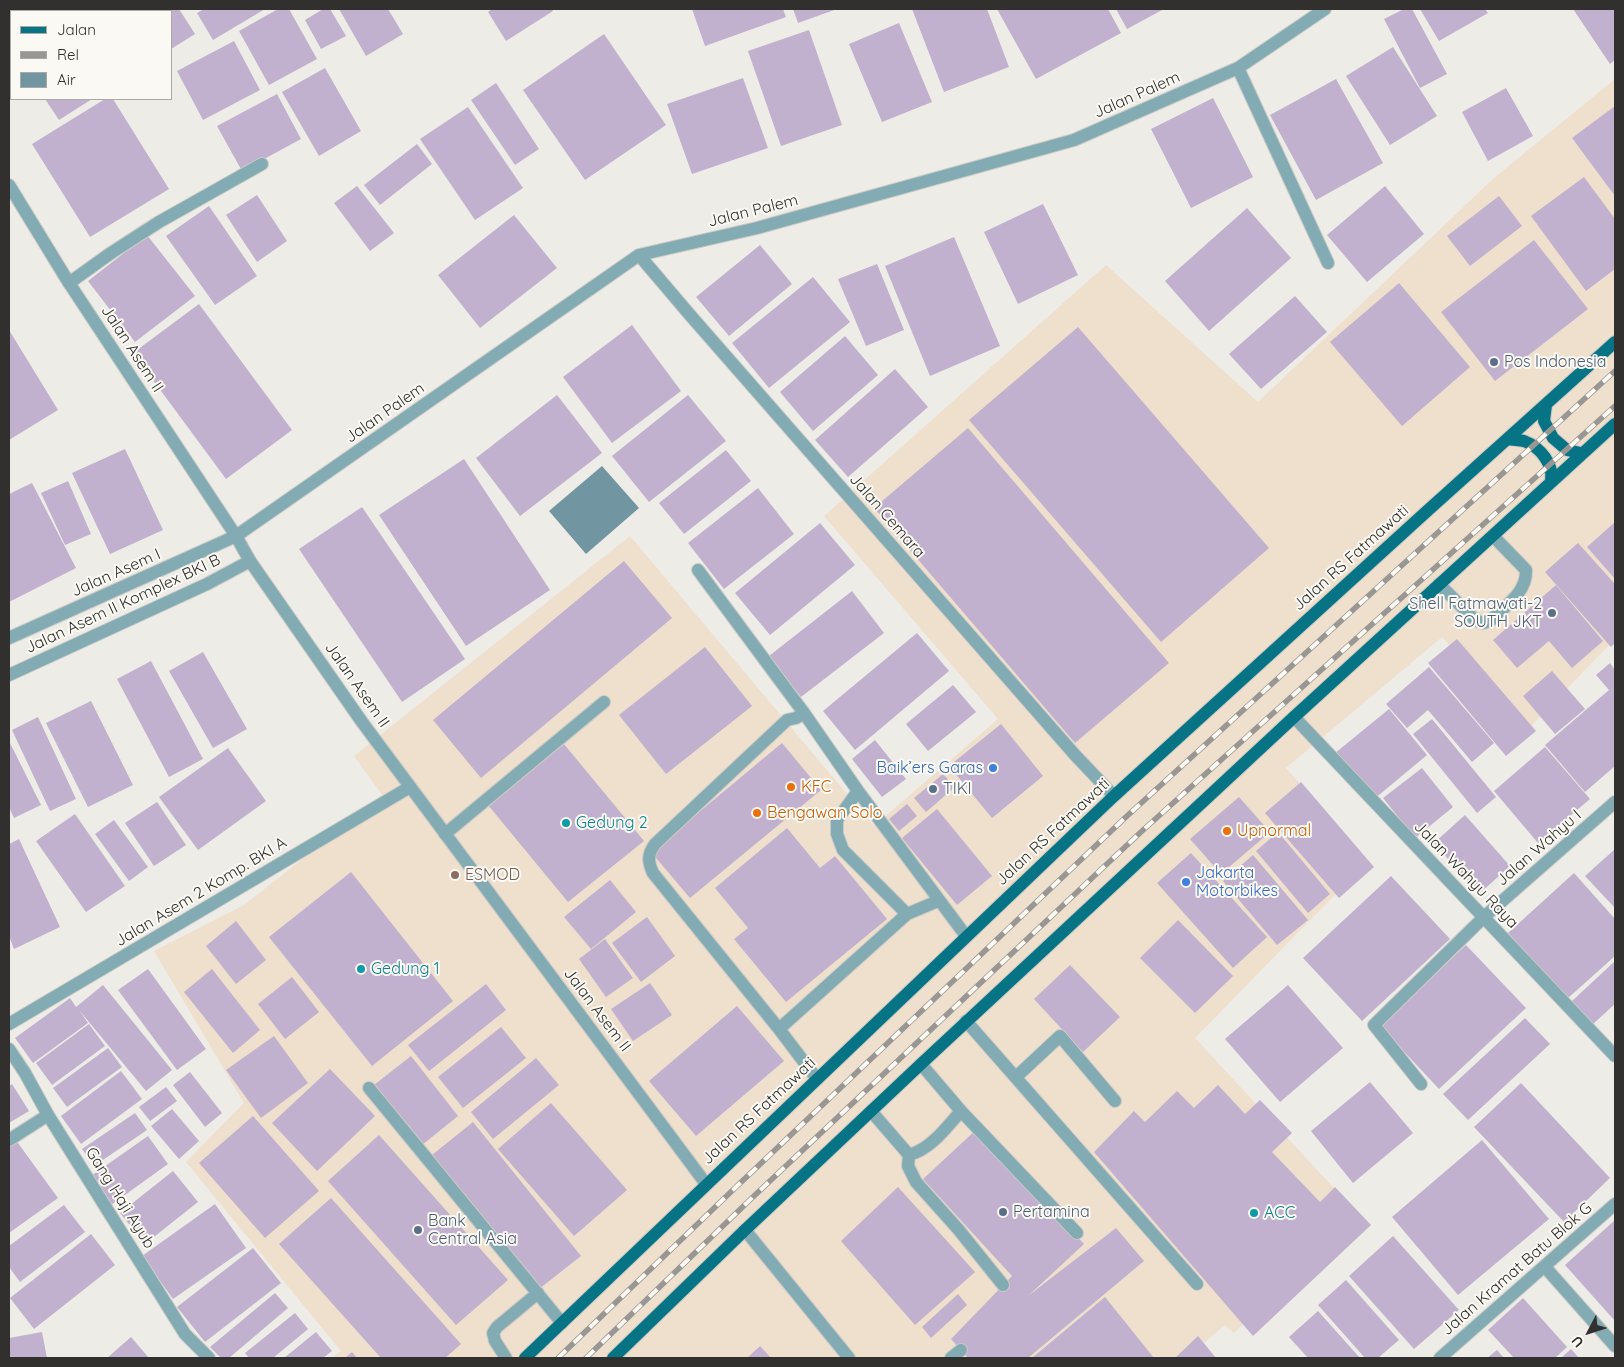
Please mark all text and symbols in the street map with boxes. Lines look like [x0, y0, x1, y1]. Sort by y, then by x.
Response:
legend [10, 10, 172, 100]
text: Jalan [57, 20, 96, 39]
text: Rel [57, 45, 79, 64]
street label: Jalan Palem [1091, 67, 1183, 123]
text: Air [57, 70, 76, 89]
street label: Jalan Palem [706, 191, 800, 231]
street label: Jalan Asem II [97, 302, 167, 396]
place label: Pos Indonesia [1504, 352, 1606, 372]
marker: Pos Indonesia [1488, 356, 1500, 368]
street label: Jalan Palem [342, 379, 428, 447]
street label: Jalan Cemara [845, 470, 929, 562]
street label: Jalan RS Fatmawati [1289, 501, 1413, 615]
street label: Jalan Asem I [68, 545, 164, 601]
street label: Jalan Asem II Komplex BKI B [22, 550, 224, 658]
place label: Shell Fatmawati-2 SOUTH JKT [1409, 594, 1542, 632]
marker: Shell Fatmawati-2 SOUTH JKT [1546, 607, 1558, 619]
street label: Jalan Asem II [321, 639, 393, 731]
place label: Baik’ers Garas [877, 758, 983, 778]
marker: Baik’ers Garas [987, 762, 999, 774]
street label: Jalan RS Fatmawati [992, 774, 1114, 890]
place label: KFC [801, 777, 831, 797]
place label: TIKI [943, 779, 971, 799]
marker: KFC [785, 781, 797, 793]
marker: TIKI [927, 783, 939, 795]
place label: Bengawan Solo [767, 803, 882, 823]
street label: Jalan Wahyu I [1493, 806, 1585, 890]
marker: Bengawan Solo [751, 807, 763, 819]
place label: Gedung 2 [576, 813, 648, 833]
marker: Gedung 2 [560, 817, 572, 829]
street label: Jalan Wahyu Raya [1410, 817, 1522, 933]
place label: Upnormal [1237, 821, 1311, 841]
marker: Upnormal [1221, 825, 1233, 837]
street label: Jalan Asem 2 Komp. BKI A [112, 833, 290, 951]
place label: Jakarta Motorbikes [1196, 863, 1278, 901]
place label: ESMOD [465, 865, 520, 885]
marker: ESMOD [449, 869, 461, 881]
marker: Jakarta Motorbikes [1180, 876, 1192, 888]
place label: Gedung 1 [371, 959, 440, 979]
marker: Gedung 1 [355, 963, 367, 975]
street label: Jalan Asem II [559, 964, 635, 1056]
street label: Jalan RS Fatmawati [698, 1053, 820, 1169]
street label: Gang Haji Ayub [81, 1144, 159, 1252]
street label: Jalan Kramat Batu Blok G [1438, 1198, 1596, 1340]
place label: Pertamina [1013, 1202, 1090, 1222]
place label: ACC [1264, 1203, 1295, 1223]
marker: Pertamina [997, 1206, 1009, 1218]
marker: ACC [1248, 1207, 1260, 1219]
place label: Bank Central Asia [428, 1211, 517, 1249]
marker: Bank Central Asia [412, 1224, 424, 1236]
north arrow [1564, 1307, 1614, 1357]
text: U [1567, 1332, 1588, 1351]

